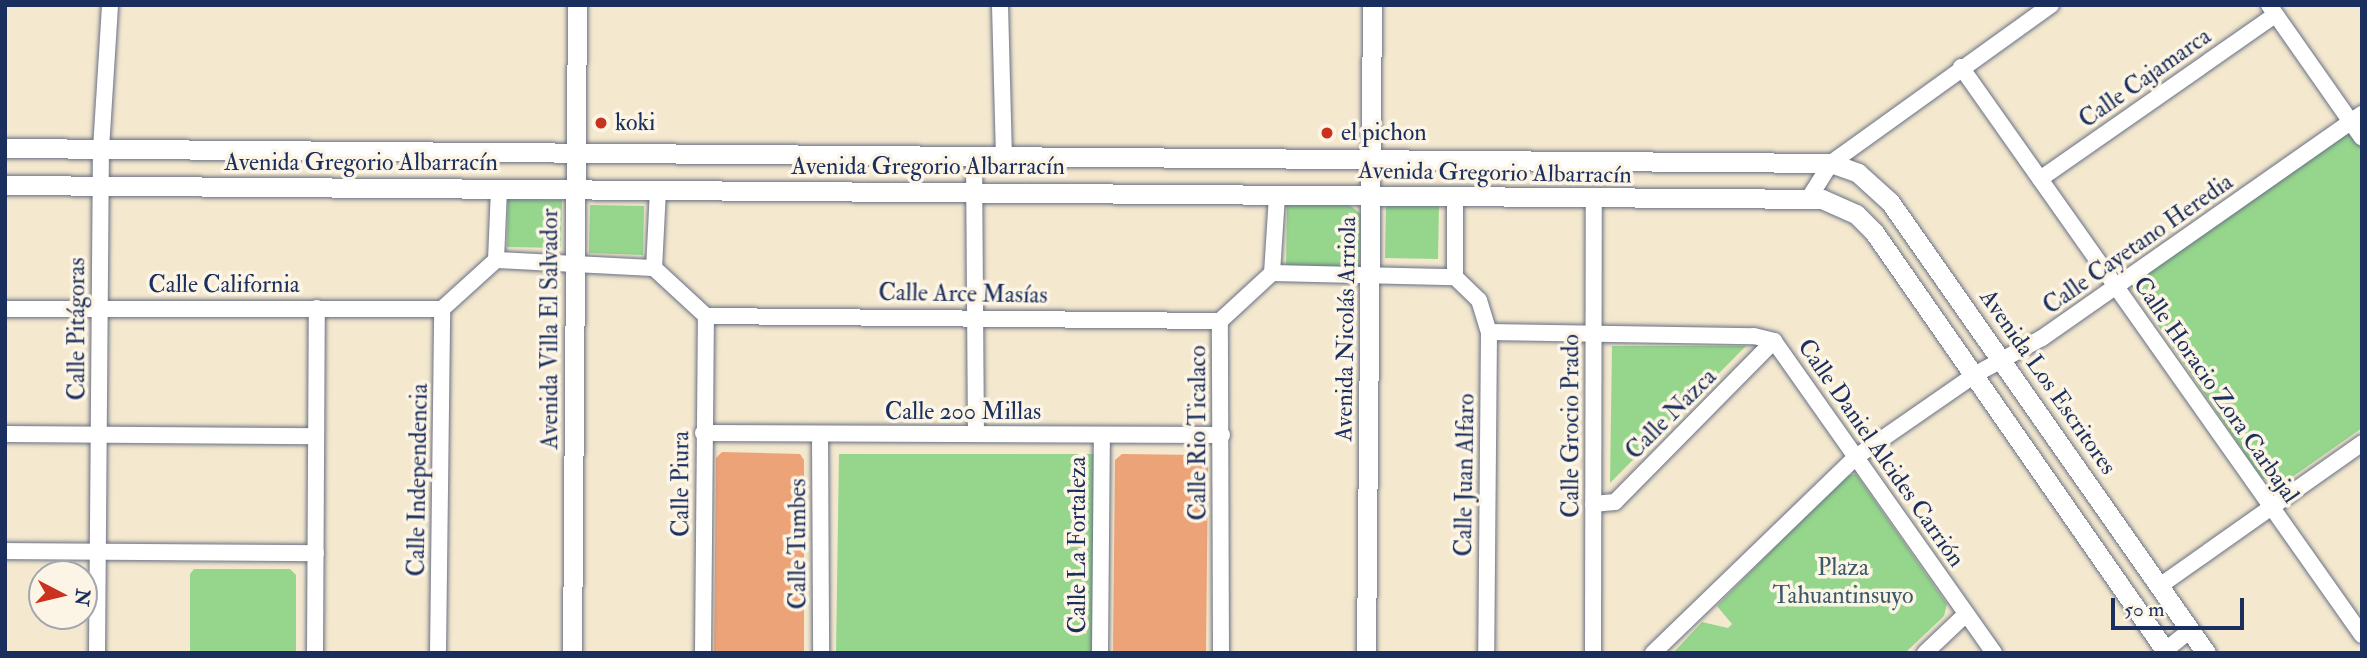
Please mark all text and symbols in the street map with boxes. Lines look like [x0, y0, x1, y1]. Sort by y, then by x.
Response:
street label: Calle Cajamarca [2074, 22, 2216, 134]
place label: koki [615, 109, 655, 137]
marker: koki [593, 115, 609, 131]
place label: el pichon [1341, 119, 1427, 147]
marker: el pichon [1319, 125, 1335, 141]
street label: Avenida Gregorio Albarracín [224, 149, 498, 177]
street label: Avenida Gregorio Albarracín [791, 153, 1065, 181]
street label: Avenida Gregorio Albarracín [1358, 156, 1632, 190]
street label: Calle Cayetano Heredia [2038, 168, 2238, 320]
street label: Avenida Villa El Salvador [536, 209, 564, 449]
street label: Avenida Nicolás Arriola [1330, 216, 1362, 442]
street label: Calle Pitágoras [63, 258, 91, 400]
street label: Calle California [148, 271, 300, 299]
street label: Calle Horacio Zora Carbajal [2127, 271, 2305, 509]
street label: Calle Arce Masías [878, 278, 1048, 310]
street label: Avenida Los Escritores [1973, 284, 2123, 480]
street label: Calle Daniel Alcides Carrión [1791, 333, 1971, 573]
street label: Calle Grocio Prado [1557, 334, 1585, 518]
street label: Calle Rio Ticalaco [1184, 345, 1212, 521]
street label: Calle Nazca [1620, 363, 1722, 465]
street label: Calle Independencia [402, 383, 434, 577]
street label: Calle Juan Alfaro [1449, 393, 1481, 557]
street label: Calle 200 Millas [885, 398, 1041, 426]
street label: Calle Piura [667, 431, 695, 537]
street label: Calle La Fortaleza [1064, 456, 1092, 634]
street label: Calle Tumbes [784, 479, 812, 609]
park label: Plaza Tahuantinsuyo [1772, 554, 1914, 610]
north arrow [28, 560, 98, 630]
scale bar [2115, 584, 2248, 628]
text: N [69, 587, 95, 607]
text: 50 m [2124, 596, 2165, 623]

